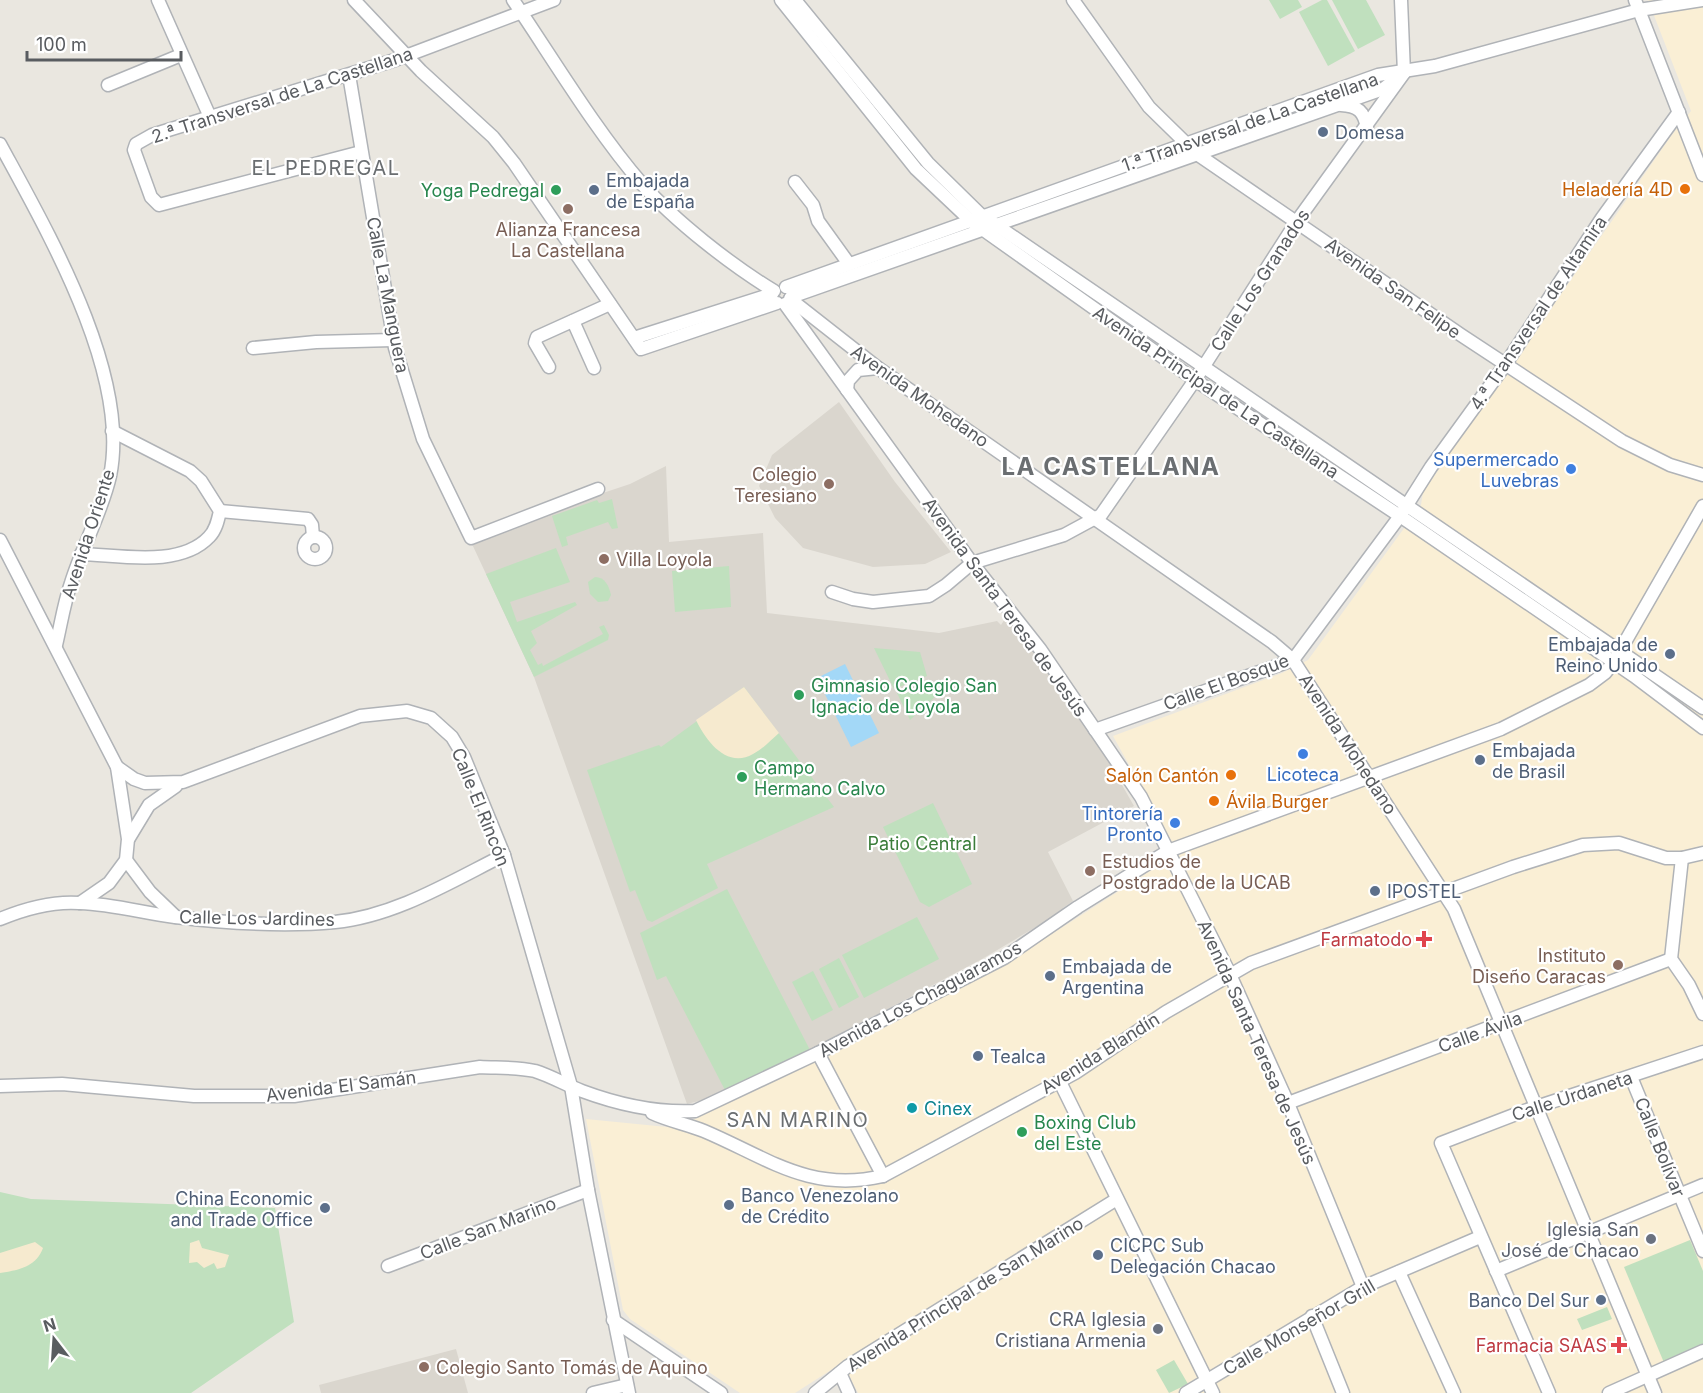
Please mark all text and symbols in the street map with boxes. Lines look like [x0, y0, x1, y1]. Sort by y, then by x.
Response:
scale bar [27, 24, 182, 62]
text: 100 m [36, 34, 87, 55]
street label: 2.ª Transversal de La Castellana [149, 43, 415, 147]
street label: 1.ª Transversal de La Castellana [1119, 68, 1381, 176]
place label: Domesa [1335, 122, 1405, 143]
marker: Domesa [1316, 125, 1330, 139]
district label: EL PEDREGAL [251, 156, 401, 180]
place label: Embajada de España [606, 170, 695, 212]
place label: Heladería 4D [1562, 179, 1673, 200]
place label: Yoga Pedregal [421, 180, 544, 201]
marker: Heladería 4D [1678, 182, 1692, 196]
marker: Yoga Pedregal [549, 183, 563, 197]
marker: Embajada de España [587, 183, 601, 197]
marker: Alianza Francesa La Castellana [561, 202, 575, 216]
street label: Calle Los Granados [1206, 205, 1314, 355]
street label: 4.ª Transversal de Altamira [1465, 212, 1611, 414]
street label: Calle La Manguera [363, 215, 413, 375]
place label: Alianza Francesa La Castellana [496, 219, 641, 261]
street label: Avenida San Felipe [1321, 233, 1465, 343]
street label: Avenida Principal de La Castellana [1089, 302, 1343, 482]
street label: Avenida Mohedano [847, 341, 993, 451]
place label: Supermercado Luvebras [1433, 449, 1559, 491]
district label: LA CASTELLANA [1002, 452, 1220, 481]
marker: Supermercado Luvebras [1564, 462, 1578, 476]
place label: Colegio Teresiano [734, 464, 817, 506]
street label: Avenida Oriente [57, 466, 119, 602]
marker: Colegio Teresiano [822, 477, 836, 491]
street label: Avenida Santa Teresa de Jesús [918, 493, 1092, 721]
place label: Villa Loyola [616, 549, 712, 570]
marker: Villa Loyola [597, 552, 611, 566]
place label: Embajada de Reino Unido [1548, 634, 1658, 676]
marker: Embajada de Reino Unido [1663, 647, 1677, 661]
street label: Calle El Bosque [1160, 650, 1292, 714]
street label: Avenida Mohedano [1295, 670, 1401, 818]
place label: Gimnasio Colegio San Ignacio de Loyola [811, 675, 997, 717]
marker: Gimnasio Colegio San Ignacio de Loyola [792, 688, 806, 702]
place label: Embajada de Brasil [1492, 740, 1576, 782]
street label: Calle El Rincón [448, 745, 514, 869]
marker: Licoteca [1296, 747, 1310, 761]
marker: Embajada de Brasil [1473, 753, 1487, 767]
place label: Campo Hermano Calvo [754, 757, 886, 799]
place label: Licoteca [1267, 764, 1339, 785]
place label: Salón Cantón [1105, 765, 1219, 786]
marker: Salón Cantón [1224, 768, 1238, 782]
marker: Campo Hermano Calvo [735, 770, 749, 784]
place label: Ávila Burger [1226, 790, 1329, 812]
marker: Ávila Burger [1207, 794, 1221, 808]
place label: Tintorería Pronto [1081, 803, 1163, 845]
marker: Tintorería Pronto [1168, 816, 1182, 830]
park label: Patio Central [867, 833, 977, 854]
place label: Estudios de Postgrado de la UCAB [1102, 851, 1291, 893]
marker: Estudios de Postgrado de la UCAB [1083, 864, 1097, 878]
place label: IPOSTEL [1387, 881, 1461, 902]
marker: IPOSTEL [1368, 884, 1382, 898]
street label: Calle Los Jardines [179, 906, 335, 930]
street label: Avenida Santa Teresa de Jesús [1193, 916, 1321, 1168]
place label: Farmatodo [1320, 929, 1412, 950]
marker: Farmatodo [1417, 932, 1431, 946]
street label: Avenida Los Chaguaramos [815, 936, 1025, 1062]
place label: Instituto Diseño Caracas [1472, 945, 1606, 987]
place label: Embajada de Argentina [1062, 956, 1172, 998]
marker: Instituto Diseño Caracas [1611, 958, 1625, 972]
marker: Embajada de Argentina [1043, 969, 1057, 983]
street label: Calle Ávila [1435, 1006, 1525, 1057]
street label: Avenida Blandín [1037, 1008, 1163, 1098]
place label: Tealca [990, 1046, 1046, 1067]
marker: Tealca [971, 1049, 985, 1063]
street label: Avenida El Samán [265, 1066, 417, 1106]
street label: Calle Urdaneta [1509, 1067, 1635, 1125]
street label: Calle Bolívar [1630, 1094, 1690, 1200]
place label: Cinex [924, 1098, 972, 1119]
marker: Cinex [905, 1101, 919, 1115]
district label: SAN MARINO [727, 1108, 869, 1132]
place label: Boxing Club del Este [1034, 1112, 1136, 1154]
marker: Boxing Club del Este [1015, 1125, 1029, 1139]
place label: Banco Venezolano de Crédito [741, 1185, 899, 1227]
place label: China Economic and Trade Office [171, 1188, 313, 1230]
street label: Calle San Marino [417, 1192, 559, 1264]
marker: Banco Venezolano de Crédito [722, 1198, 736, 1212]
marker: China Economic and Trade Office [318, 1201, 332, 1215]
street label: Avenida Principal de San Marino [843, 1212, 1087, 1376]
place label: Iglesia San José de Chacao [1501, 1219, 1639, 1261]
marker: Iglesia San José de Chacao [1644, 1232, 1658, 1246]
place label: CICPC Sub Delegación Chacao [1110, 1235, 1276, 1277]
marker: CICPC Sub Delegación Chacao [1091, 1248, 1105, 1262]
street label: Calle Monseñor Grill [1219, 1275, 1379, 1379]
place label: Banco Del Sur [1468, 1290, 1589, 1311]
marker: Banco Del Sur [1594, 1293, 1608, 1307]
north arrow [24, 1309, 84, 1369]
place label: CRA Iglesia Cristiana Armenia [995, 1309, 1146, 1351]
text: N [41, 1313, 58, 1336]
marker: CRA Iglesia Cristiana Armenia [1151, 1322, 1165, 1336]
place label: Farmacia SAAS [1476, 1335, 1607, 1356]
marker: Farmacia SAAS [1612, 1338, 1626, 1352]
place label: Colegio Santo Tomás de Aquino [436, 1357, 708, 1378]
marker: Colegio Santo Tomás de Aquino [417, 1360, 431, 1374]

